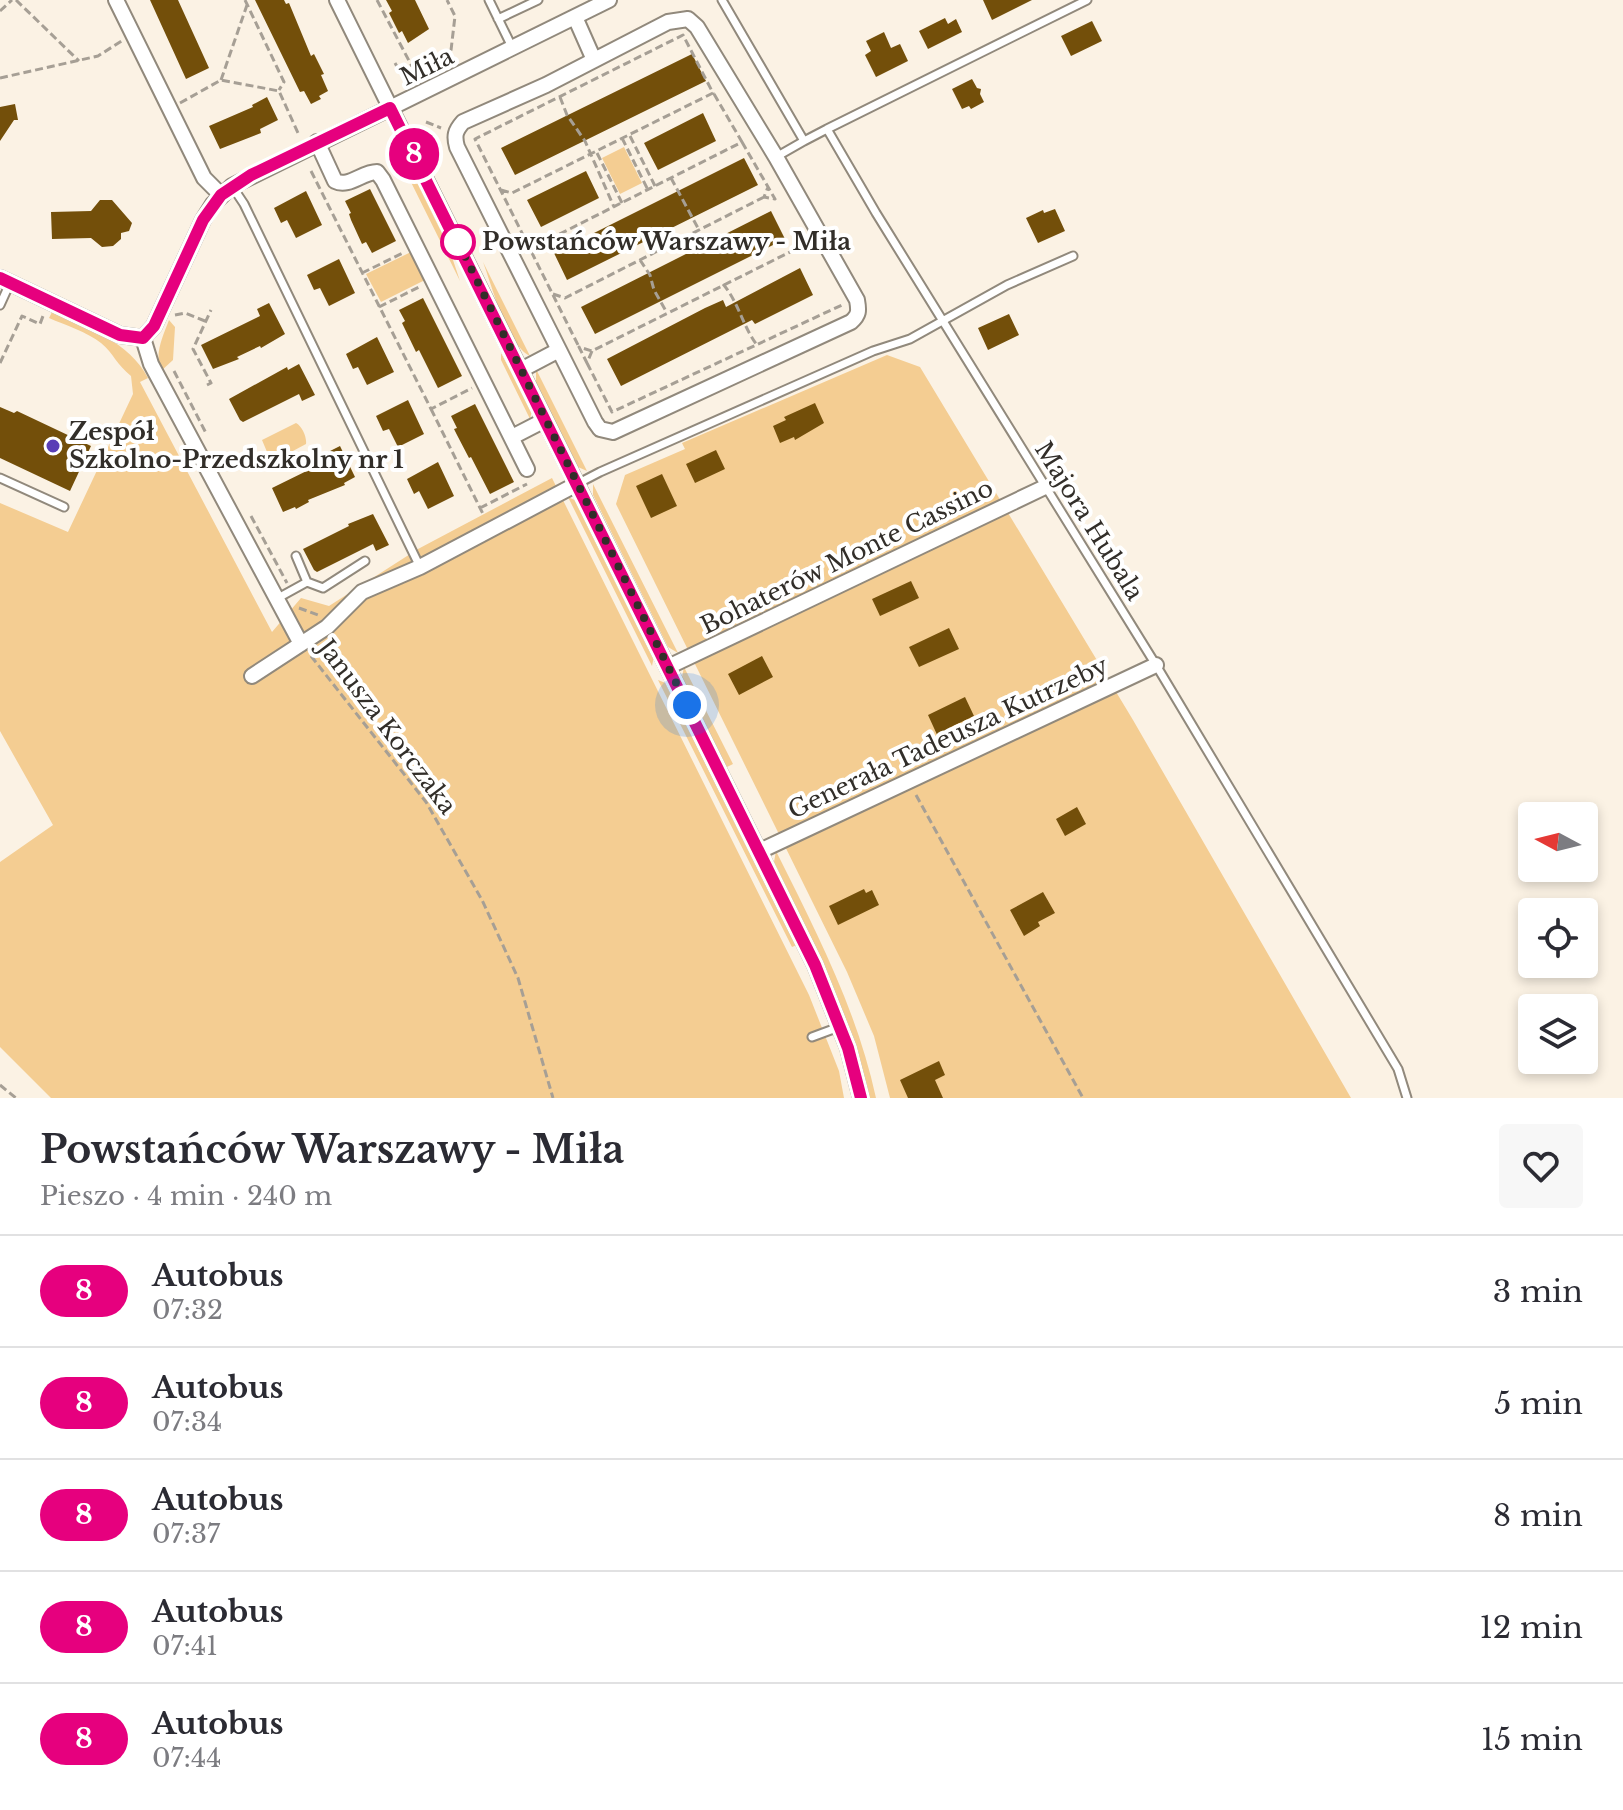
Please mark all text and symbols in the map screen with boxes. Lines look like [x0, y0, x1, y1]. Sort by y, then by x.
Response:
street label: Miła [395, 41, 459, 92]
line badge: 8 [388, 128, 440, 180]
text: 8 [405, 136, 423, 171]
marker: Powstańców Warszawy - Miła [441, 225, 475, 259]
place label: Powstańców Warszawy - Miła [482, 227, 851, 256]
place label: Zespół Szkolno-Przedszkolny nr 1 [69, 417, 404, 474]
street label: Majora Hubala [1029, 436, 1150, 606]
marker: Zespół Szkolno-Przedszkolny nr 1 [44, 437, 62, 455]
street label: Bohaterów Monte Cassino [696, 473, 998, 640]
street label: Janusza Korczaka [310, 631, 463, 820]
street label: Generała Tadeusza Kutrzeby [783, 650, 1113, 825]
your location [667, 685, 707, 725]
north arrow [1518, 802, 1598, 882]
map controls [1518, 802, 1598, 1074]
button: locate [1518, 898, 1598, 978]
button: layers [1518, 994, 1598, 1074]
button: heart [1499, 1124, 1583, 1208]
text: Powstańców Warszawy - Miła [40, 1126, 624, 1173]
text: Pieszo · 4 min · 240 m [40, 1180, 332, 1212]
text: Autobus [152, 1257, 284, 1294]
text: 8 [75, 1273, 93, 1308]
text: 3 min [1493, 1273, 1583, 1310]
text: 07:32 [152, 1294, 223, 1326]
text: Autobus [152, 1369, 284, 1406]
text: 8 [75, 1385, 93, 1420]
text: 5 min [1494, 1385, 1583, 1422]
text: 07:34 [152, 1406, 222, 1438]
text: Autobus [152, 1481, 284, 1518]
text: 8 [75, 1497, 93, 1532]
text: 8 min [1493, 1497, 1583, 1534]
text: 07:37 [152, 1518, 220, 1550]
text: Autobus [152, 1593, 284, 1630]
text: 8 [75, 1609, 93, 1644]
text: 12 min [1479, 1609, 1583, 1646]
text: 07:41 [152, 1630, 218, 1662]
text: Autobus [152, 1705, 284, 1742]
text: 8 [75, 1721, 93, 1756]
text: 15 min [1481, 1721, 1583, 1758]
text: 07:44 [152, 1742, 221, 1774]

